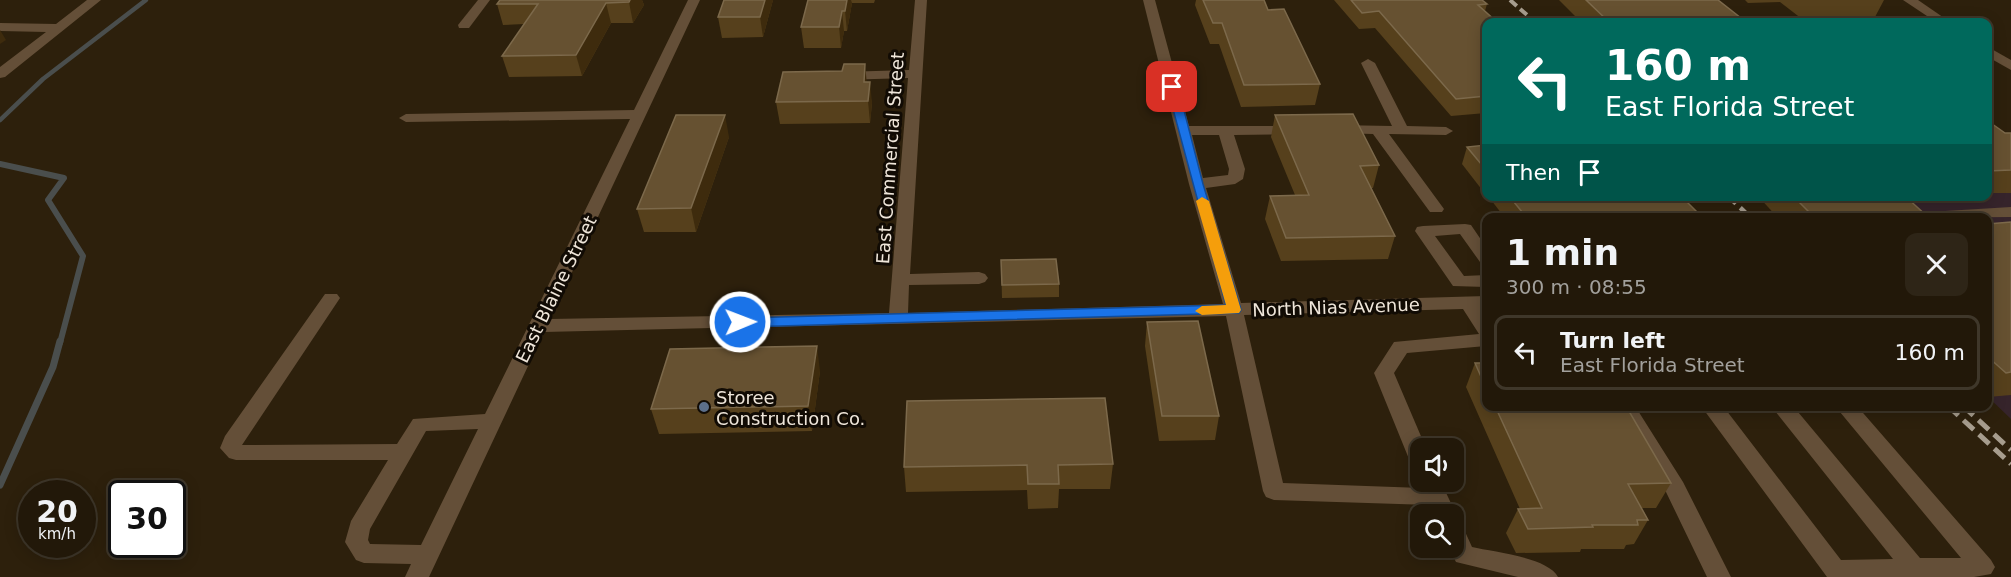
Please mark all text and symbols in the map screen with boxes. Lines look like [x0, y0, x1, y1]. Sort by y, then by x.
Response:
text: 160 m [1605, 41, 1751, 90]
icon: left [1506, 42, 1584, 120]
street label: East Commercial Street [872, 51, 908, 265]
pin [1146, 61, 1197, 112]
icon: arrive [1155, 70, 1188, 103]
text: East Florida Street [1605, 91, 1854, 122]
icon: arrive [1573, 156, 1606, 189]
text: Then [1506, 160, 1561, 185]
street label: East Blaine Street [511, 212, 601, 366]
text: 1 min [1506, 232, 1619, 273]
button: close [1905, 233, 1968, 296]
text: 300 m · 08:55 [1506, 275, 1647, 299]
position arrow [708, 290, 772, 354]
street label: North Nias Avenue [1252, 294, 1420, 320]
text: Turn left [1560, 328, 1665, 353]
icon: left [1509, 336, 1542, 369]
text: 160 m [1895, 340, 1965, 365]
text: East Florida Street [1560, 353, 1745, 377]
place label: Storee Construction Co. [716, 387, 865, 429]
marker: Storee Construction Co. [697, 400, 711, 414]
map controls [1410, 438, 1464, 558]
button: sound [1410, 438, 1464, 492]
speed limit sign: 30 [108, 480, 186, 558]
text: 20 [36, 494, 78, 529]
button: search [1410, 504, 1464, 558]
text: km/h [38, 525, 76, 543]

